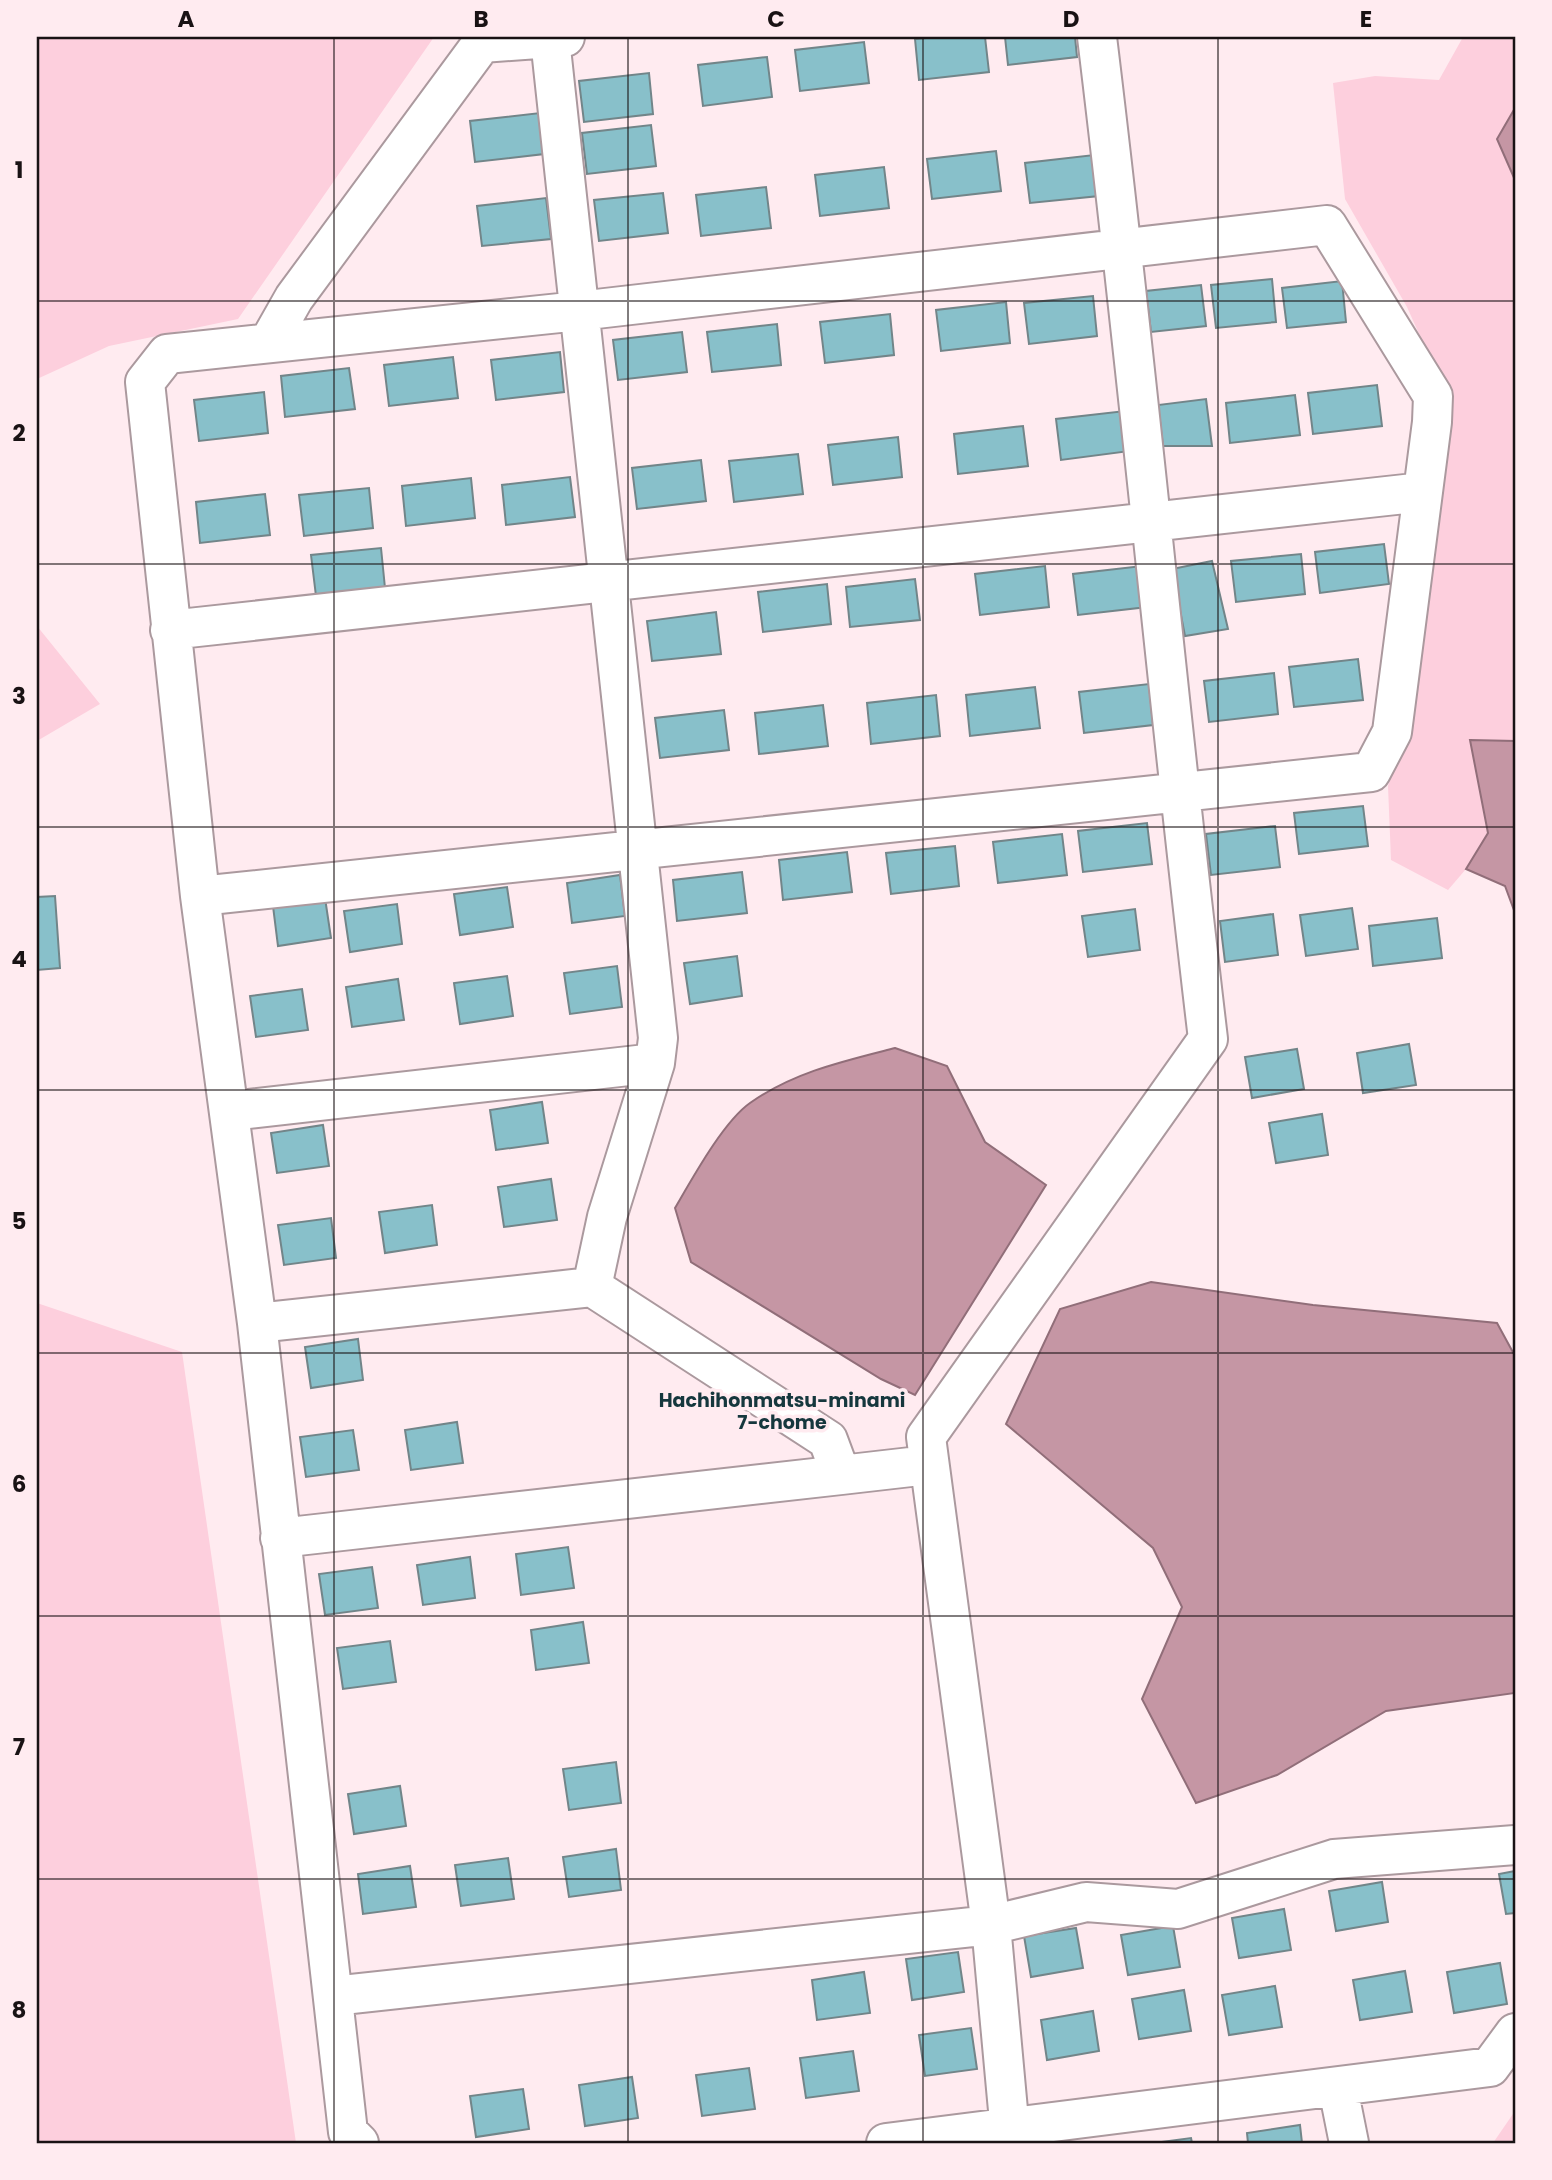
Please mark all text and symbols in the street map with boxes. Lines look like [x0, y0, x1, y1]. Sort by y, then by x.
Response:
text: A [178, 3, 195, 35]
text: B [473, 3, 489, 35]
text: C [767, 3, 785, 35]
text: D [1063, 3, 1079, 35]
text: E [1360, 3, 1372, 35]
text: 1 [15, 154, 23, 186]
text: 2 [12, 417, 26, 449]
text: 3 [12, 680, 26, 712]
text: 4 [11, 943, 27, 975]
text: 5 [12, 1205, 26, 1237]
district label: Hachihonmatsu-minami 7-chome [659, 1387, 905, 1436]
text: 6 [12, 1468, 26, 1500]
text: 7 [13, 1731, 25, 1763]
text: 8 [12, 1994, 26, 2026]

